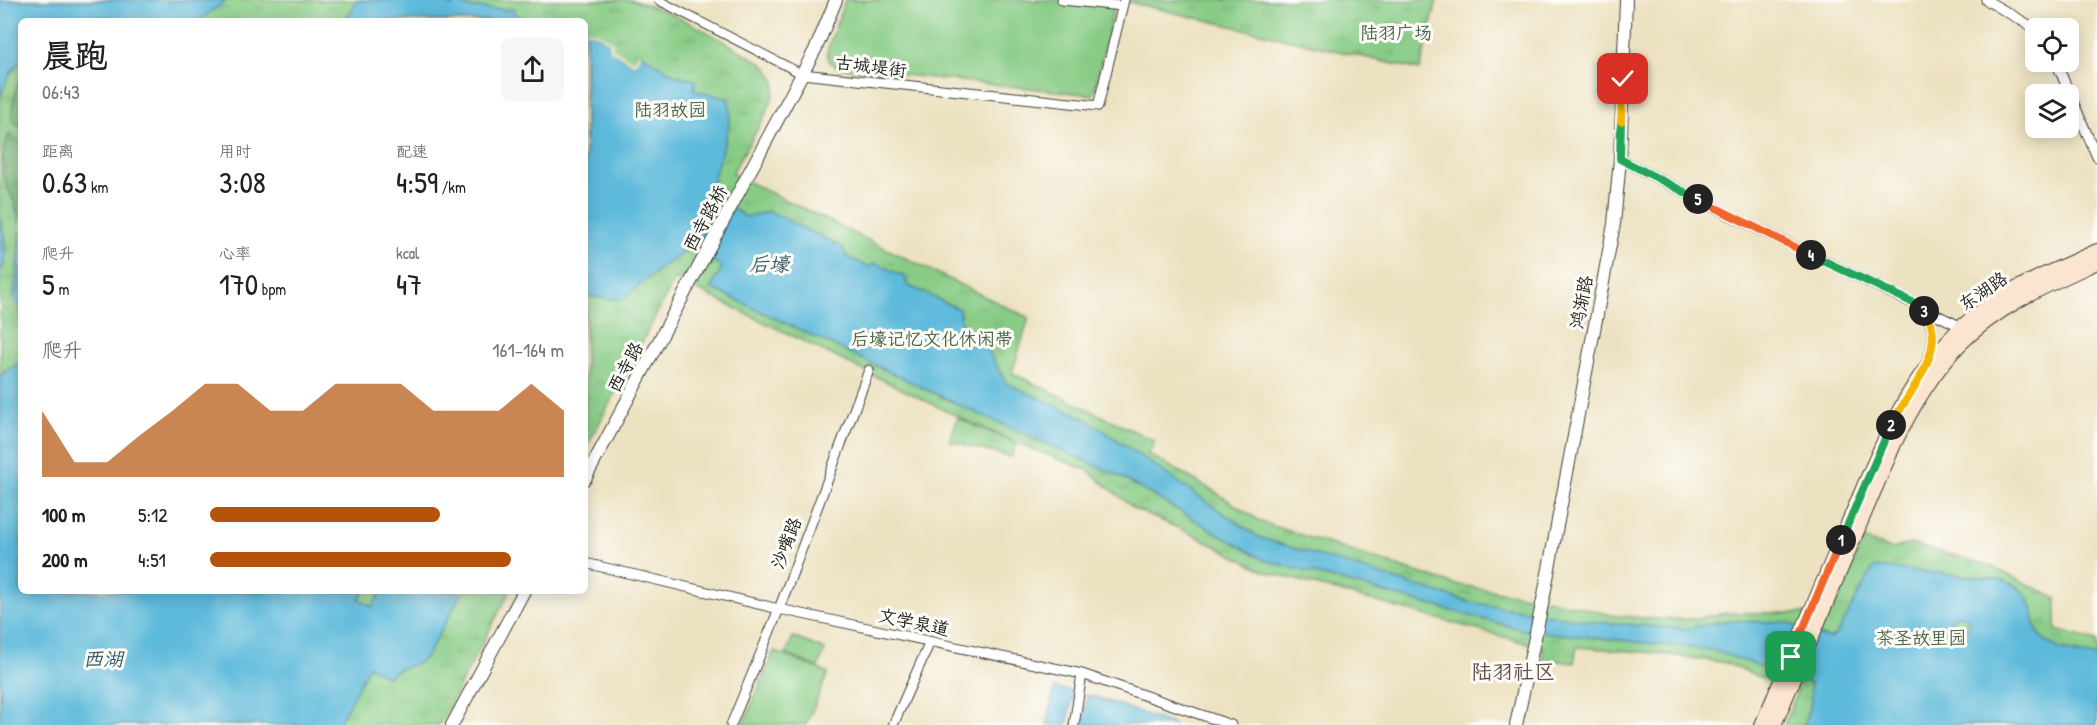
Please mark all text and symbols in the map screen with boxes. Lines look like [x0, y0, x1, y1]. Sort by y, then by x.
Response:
map controls [2025, 18, 2079, 138]
button: locate [2025, 18, 2079, 72]
park label: 陆羽广场 [1360, 20, 1432, 45]
text: 晨跑 [42, 33, 108, 77]
button: share [501, 38, 564, 101]
street label: 古城堤街 [834, 49, 908, 83]
pin [1597, 53, 1648, 104]
icon: check [1606, 62, 1639, 95]
text: 06:43 [42, 78, 80, 105]
button: layers [2025, 84, 2079, 138]
park label: 陆羽故园 [634, 97, 706, 122]
text: 距离 [42, 140, 74, 162]
text: 用时 [219, 140, 251, 162]
text: 配速 [396, 140, 428, 162]
text: 0.63 [42, 162, 87, 202]
text: 3:08 [219, 162, 266, 202]
text: 4:59 [396, 162, 438, 202]
text: km [87, 176, 108, 198]
text: /km [438, 176, 466, 198]
street label: 西寺路桥 [677, 180, 733, 256]
pin: 5 [1683, 184, 1713, 214]
text: 5 [1695, 188, 1701, 210]
pin: 4 [1796, 240, 1826, 270]
text: 爬升 [42, 242, 74, 264]
text: 心率 [219, 242, 251, 264]
text: kcal [396, 242, 419, 264]
text: 4 [1808, 244, 1814, 266]
water label: 后壕 [749, 250, 792, 277]
text: 5 [42, 264, 55, 304]
text: 170 [219, 264, 258, 304]
text: 47 [396, 264, 422, 304]
street label: 东湖路 [1954, 266, 2012, 316]
street label: 鸿渐路 [1564, 273, 1598, 331]
text: m [55, 278, 69, 300]
text: bpm [258, 278, 286, 300]
pin: 3 [1909, 296, 1939, 326]
text: 3 [1920, 300, 1928, 322]
park label: 后壕记忆文化休闲带 [851, 326, 1013, 351]
text: 爬升 [42, 336, 82, 363]
text: 161–164 m [492, 336, 564, 363]
street label: 西寺路 [601, 337, 649, 397]
pin: 2 [1876, 410, 1906, 440]
text: 2 [1887, 414, 1895, 436]
text: 100 m [42, 501, 85, 528]
text: 5:12 [138, 501, 168, 528]
street label: 沙嘴路 [765, 513, 807, 573]
pin: 1 [1826, 525, 1856, 555]
text: 1 [1838, 529, 1844, 551]
text: 200 m [42, 546, 87, 573]
text: 4:51 [138, 546, 166, 573]
street label: 文学泉道 [876, 602, 952, 642]
park label: 茶圣故里园 [1876, 625, 1966, 650]
pin [1765, 631, 1816, 682]
icon: arrive [1774, 640, 1807, 673]
water label: 西湖 [83, 645, 125, 672]
district label: 陆羽社区 [1471, 657, 1555, 686]

